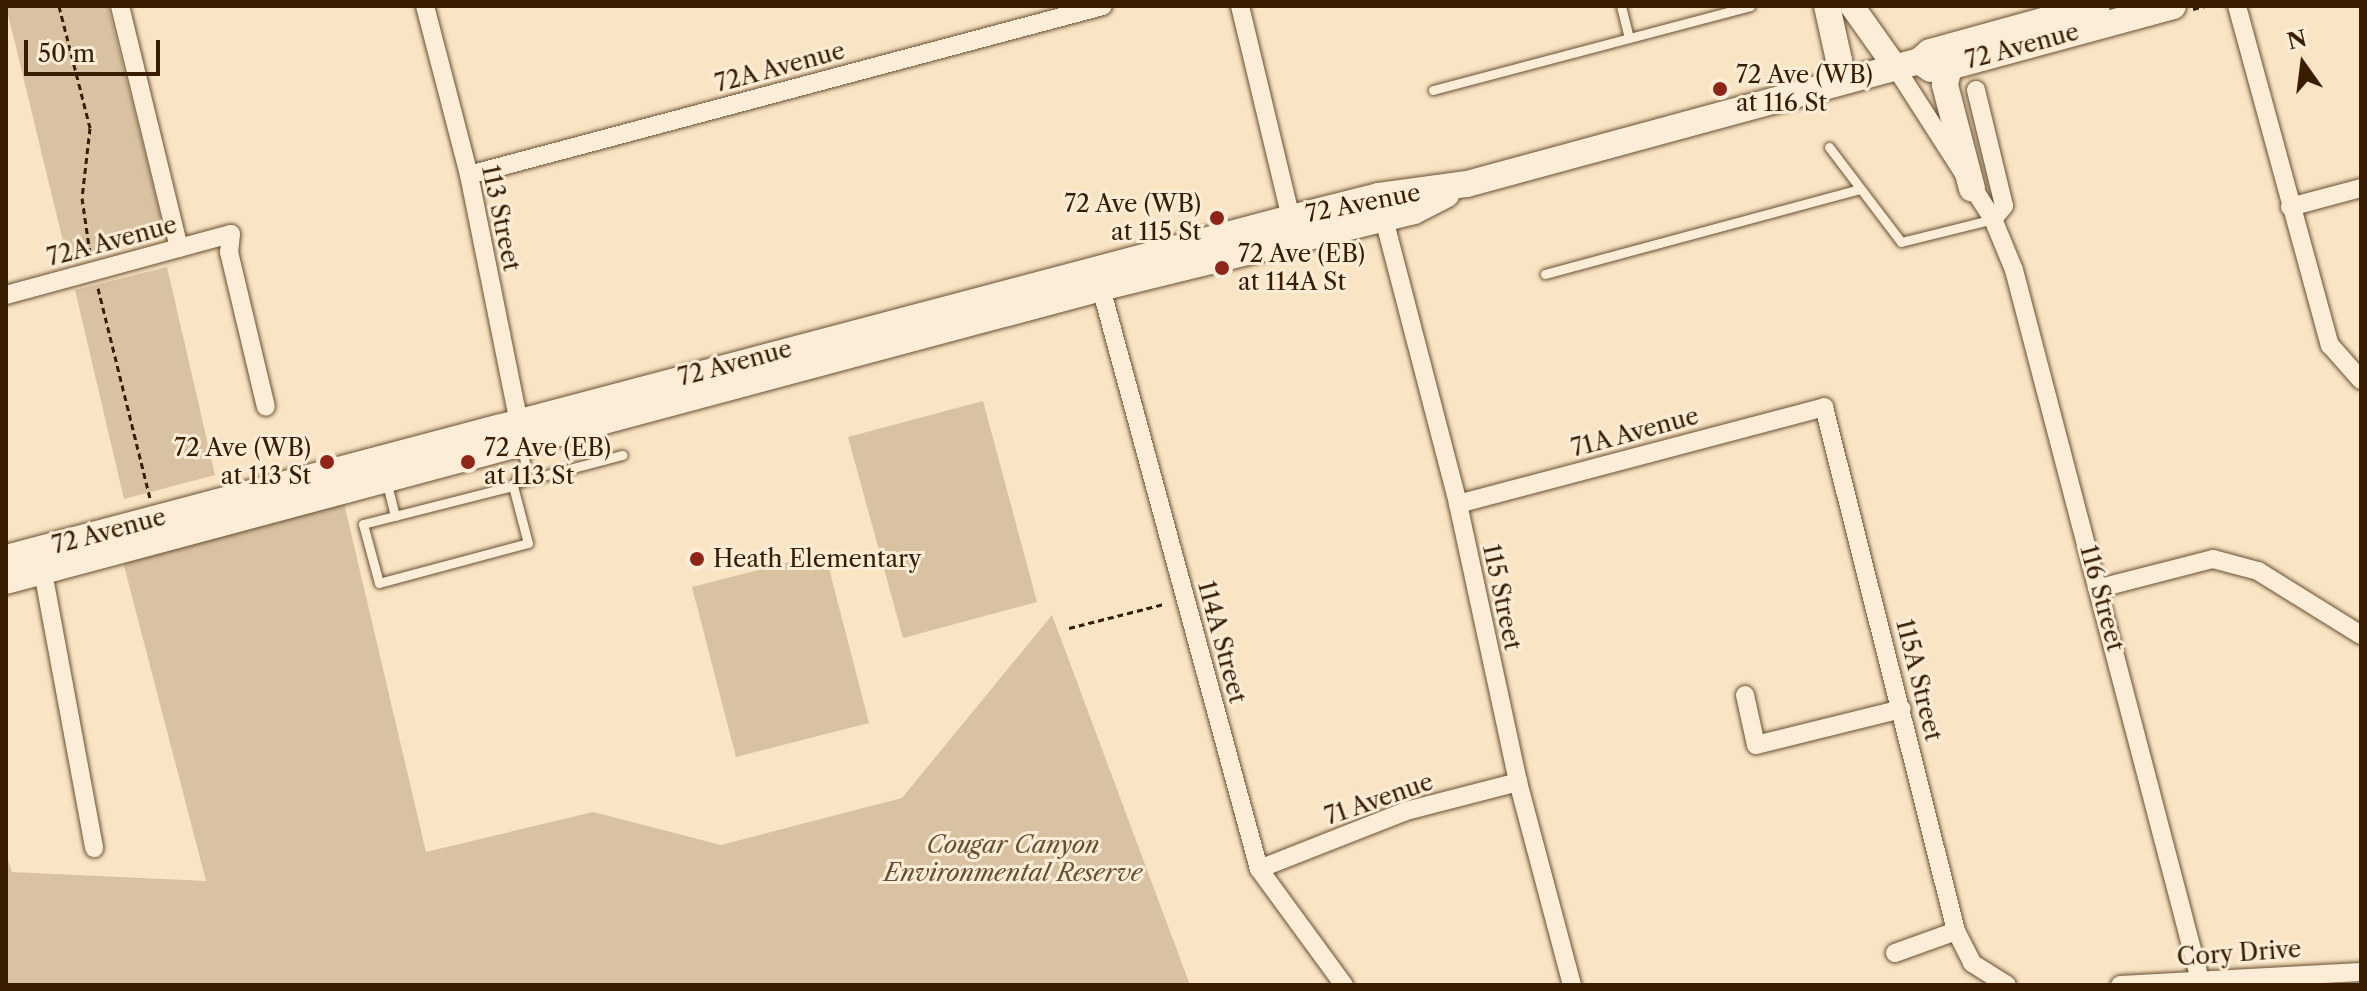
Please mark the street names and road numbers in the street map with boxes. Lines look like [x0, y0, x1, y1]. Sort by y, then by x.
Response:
street label: 72 Avenue [1962, 17, 2082, 75]
street label: 72A Avenue [711, 36, 849, 98]
street label: 113 Street [476, 162, 526, 274]
street label: 72 Avenue [1303, 178, 1423, 228]
street label: 72A Avenue [43, 210, 181, 272]
street label: 72 Avenue [675, 334, 795, 392]
street label: 71A Avenue [1567, 401, 1703, 463]
street label: 72 Avenue [49, 502, 169, 560]
street label: 115 Street [1477, 541, 1527, 653]
street label: 116 Street [2074, 542, 2130, 654]
street label: 114A Street [1192, 577, 1252, 707]
street label: 115A Street [1890, 616, 1948, 744]
street label: 71 Avenue [1321, 767, 1437, 831]
street label: Cory Drive [2175, 934, 2303, 972]

